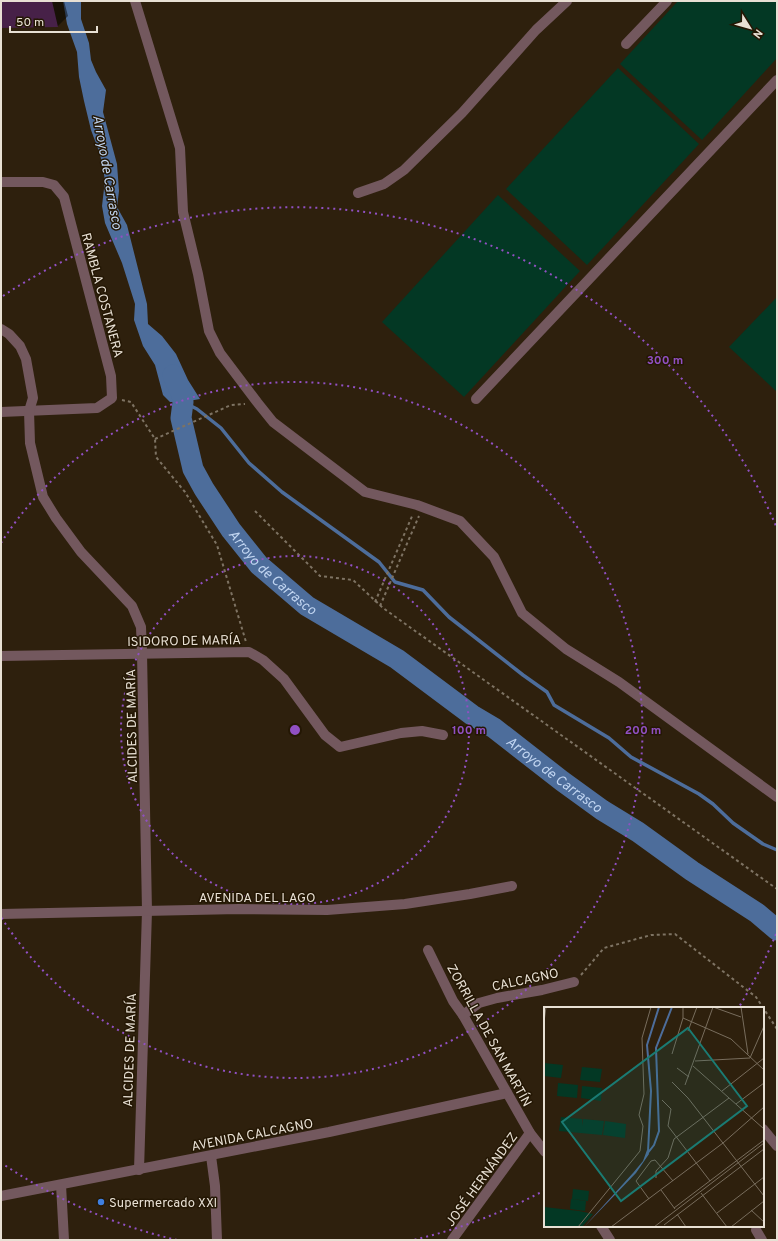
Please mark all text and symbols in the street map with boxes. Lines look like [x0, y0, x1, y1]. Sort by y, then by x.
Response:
scale bar [10, 8, 97, 34]
north arrow [730, 8, 770, 48]
text: 50 m [16, 15, 44, 31]
text: N [749, 26, 765, 41]
water label: Arroyo de Carrasco [88, 114, 125, 231]
street label: RAMBLA COSTANERA [77, 231, 125, 360]
text: 300 m [647, 353, 683, 369]
water label: Arroyo de Carrasco [224, 527, 319, 620]
street label: ISIDORO DE MARÍA [127, 631, 241, 651]
street label: ALCIDES DE MARÍA [122, 669, 142, 783]
centre of rings [288, 723, 302, 737]
text: 100 m [452, 723, 486, 739]
text: 200 m [625, 723, 661, 739]
water label: Arroyo de Carrasco [502, 734, 605, 817]
street label: AVENIDA DEL LAGO [199, 891, 315, 907]
street label: ZORRILLA DE SAN MARTÍN [442, 961, 536, 1110]
street label: CALCAGNO [491, 966, 560, 996]
street label: ALCIDES DE MARÍA [119, 993, 141, 1107]
inset map [544, 1007, 764, 1227]
street label: AVENIDA CALCAGNO [190, 1116, 315, 1156]
street label: JOSÉ HERNÁNDEZ [442, 1129, 522, 1230]
place label: Supermercado XXI [109, 1196, 217, 1212]
marker: Supermercado XXI [96, 1197, 106, 1207]

